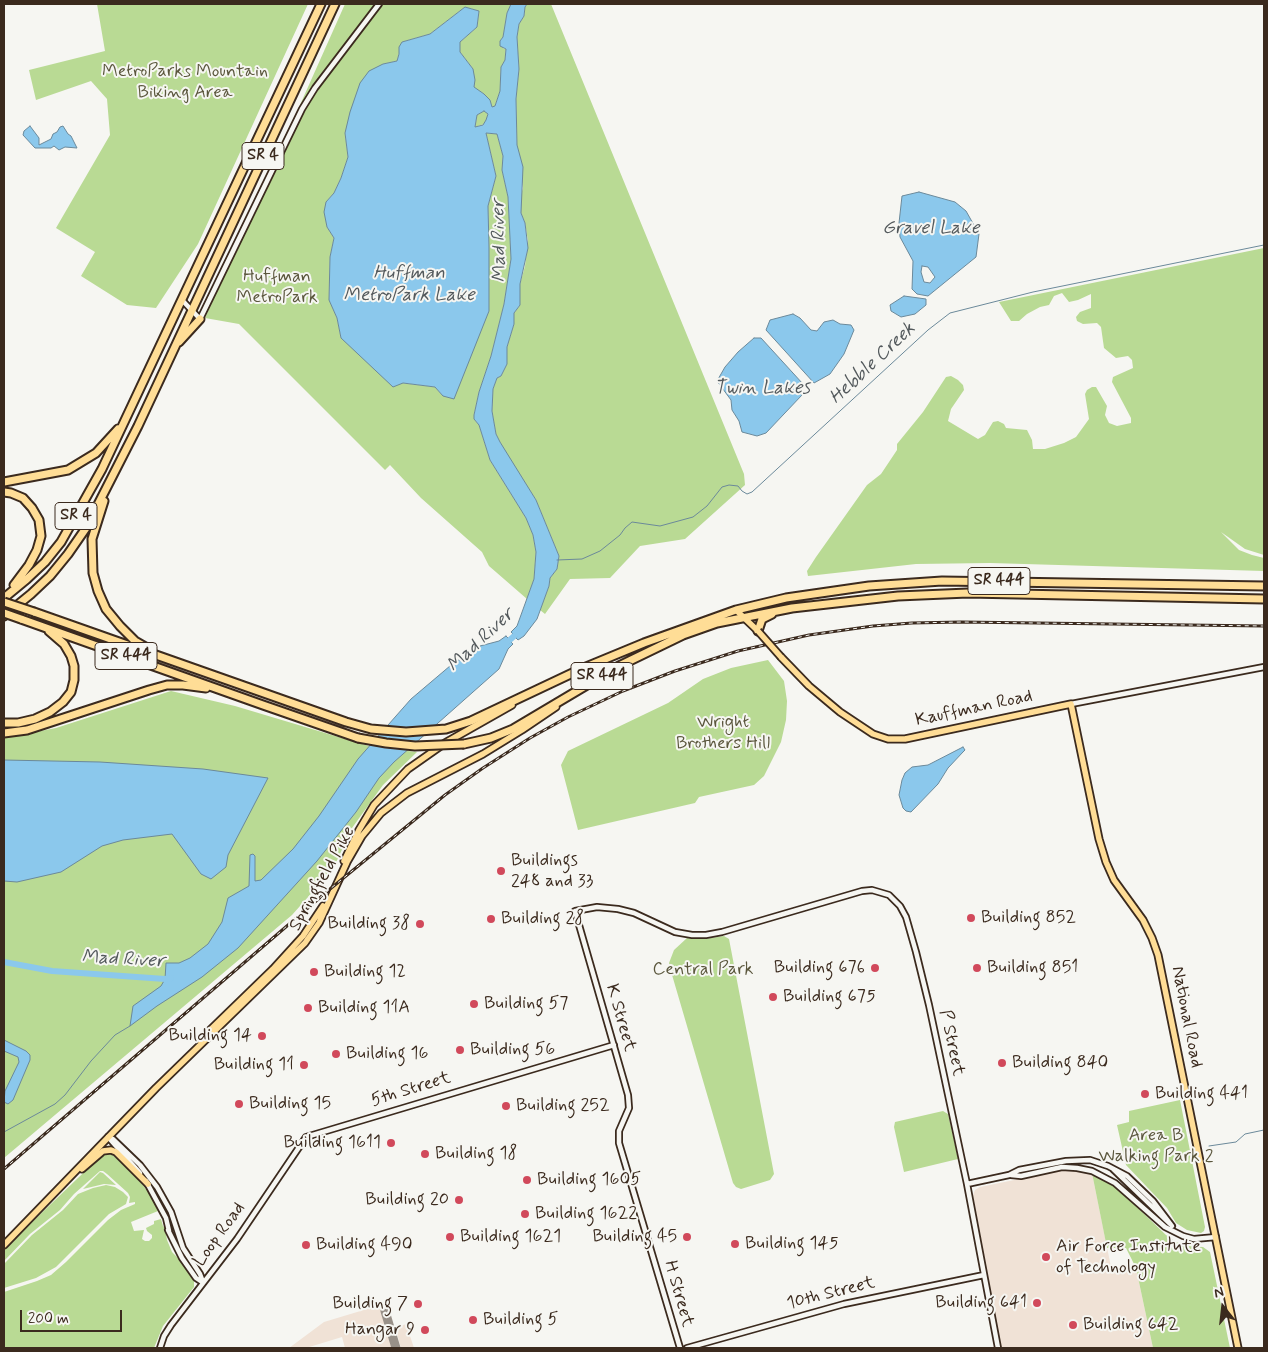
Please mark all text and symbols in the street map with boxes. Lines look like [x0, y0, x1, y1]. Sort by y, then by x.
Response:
park label: MetroParks Mountain Biking Area [102, 61, 268, 104]
road number: SR 4 [242, 142, 284, 170]
water label: Mad River [488, 199, 512, 283]
water label: Gravel Lake [882, 218, 980, 240]
water label: Huffman MetroPark Lake [343, 263, 475, 307]
park label: Huffman MetroPark [236, 266, 318, 308]
water label: Hebble Creek [825, 318, 921, 410]
water label: Twin Lakes [714, 378, 810, 400]
road number: SR 4 [55, 502, 97, 530]
road number: SR 444 [968, 568, 1030, 594]
water label: Mad River [443, 604, 519, 678]
road number: SR 444 [95, 642, 157, 669]
road number: SR 444 [571, 662, 633, 689]
street label: Kauffman Road [913, 686, 1035, 732]
park label: Wright Brothers Hill [676, 712, 770, 754]
street label: Springfield Pike [285, 823, 361, 935]
place label: Buildings 248 and 33 [511, 850, 593, 892]
marker: Buildings 248 and 33 [495, 865, 507, 877]
place label: Building 852 [981, 907, 1076, 929]
place label: Building 28 [501, 908, 584, 930]
marker: Building 852 [965, 912, 977, 924]
place label: Building 38 [327, 913, 410, 935]
marker: Building 28 [485, 913, 497, 925]
marker: Building 38 [414, 918, 426, 930]
water label: Mad River [81, 946, 165, 974]
place label: Building 676 [774, 957, 865, 979]
place label: Building 851 [987, 957, 1078, 979]
park label: Central Park [652, 959, 754, 981]
place label: Building 12 [324, 961, 406, 983]
marker: Building 676 [869, 962, 881, 974]
marker: Building 851 [971, 962, 983, 974]
street label: National Road [1166, 964, 1206, 1070]
marker: Building 12 [308, 966, 320, 978]
street label: K Street [600, 982, 640, 1054]
place label: Building 675 [783, 986, 876, 1008]
marker: Building 675 [767, 991, 779, 1003]
place label: Building 57 [484, 993, 568, 1015]
place label: Building 11A [318, 997, 410, 1019]
marker: Building 57 [468, 998, 480, 1010]
marker: Building 11A [302, 1002, 314, 1014]
street label: P Street [933, 1008, 969, 1078]
place label: Building 14 [169, 1025, 252, 1047]
marker: Building 14 [256, 1030, 268, 1042]
place label: Building 56 [470, 1039, 555, 1061]
place label: Building 16 [346, 1043, 429, 1065]
marker: Building 56 [454, 1044, 466, 1056]
marker: Building 16 [330, 1048, 342, 1060]
place label: Building 840 [1012, 1052, 1108, 1074]
place label: Building 11 [214, 1054, 294, 1076]
marker: Building 840 [996, 1057, 1008, 1069]
marker: Building 11 [298, 1059, 310, 1071]
street label: 5th Street [368, 1068, 454, 1112]
place label: Building 441 [1155, 1083, 1248, 1105]
marker: Building 441 [1139, 1088, 1151, 1100]
place label: Building 15 [249, 1093, 331, 1115]
place label: Building 252 [516, 1095, 610, 1117]
marker: Building 15 [233, 1098, 245, 1110]
marker: Building 252 [500, 1100, 512, 1112]
park label: Area B Walking Park 2 [1099, 1125, 1213, 1168]
place label: Building 1611 [283, 1132, 381, 1154]
marker: Building 1611 [385, 1137, 397, 1149]
place label: Building 18 [435, 1143, 517, 1165]
marker: Building 18 [419, 1148, 431, 1160]
place label: Building 1605 [537, 1169, 641, 1191]
marker: Building 1605 [521, 1174, 533, 1186]
place label: Building 20 [365, 1189, 449, 1211]
marker: Building 20 [453, 1194, 465, 1206]
street label: Loop Road [189, 1199, 251, 1271]
place label: Building 1622 [535, 1203, 637, 1225]
marker: Building 1622 [519, 1208, 531, 1220]
place label: Building 1621 [460, 1226, 561, 1248]
place label: Building 45 [592, 1226, 677, 1248]
marker: Building 1621 [444, 1231, 456, 1243]
marker: Building 45 [681, 1231, 693, 1243]
place label: Building 145 [745, 1233, 838, 1255]
place label: Building 490 [316, 1234, 413, 1256]
place label: Air Force Institute of Technology [1056, 1236, 1201, 1278]
marker: Building 145 [729, 1238, 741, 1250]
marker: Building 490 [300, 1239, 312, 1251]
marker: Air Force Institute of Technology [1040, 1251, 1052, 1263]
street label: H Street [658, 1258, 698, 1330]
street label: 10th Street [785, 1273, 877, 1315]
north arrow [1198, 1282, 1248, 1332]
text: N [1212, 1283, 1226, 1303]
place label: Building 641 [935, 1292, 1027, 1314]
place label: Building 7 [333, 1293, 408, 1315]
marker: Building 641 [1031, 1297, 1043, 1309]
marker: Building 7 [412, 1298, 424, 1310]
scale bar [22, 1300, 125, 1332]
text: 200 m [28, 1309, 69, 1329]
place label: Building 5 [483, 1309, 558, 1331]
marker: Building 5 [467, 1314, 479, 1326]
place label: Building 642 [1083, 1314, 1178, 1336]
place label: Hangar 9 [345, 1319, 415, 1341]
marker: Building 642 [1067, 1319, 1079, 1331]
marker: Hangar 9 [419, 1324, 431, 1336]

